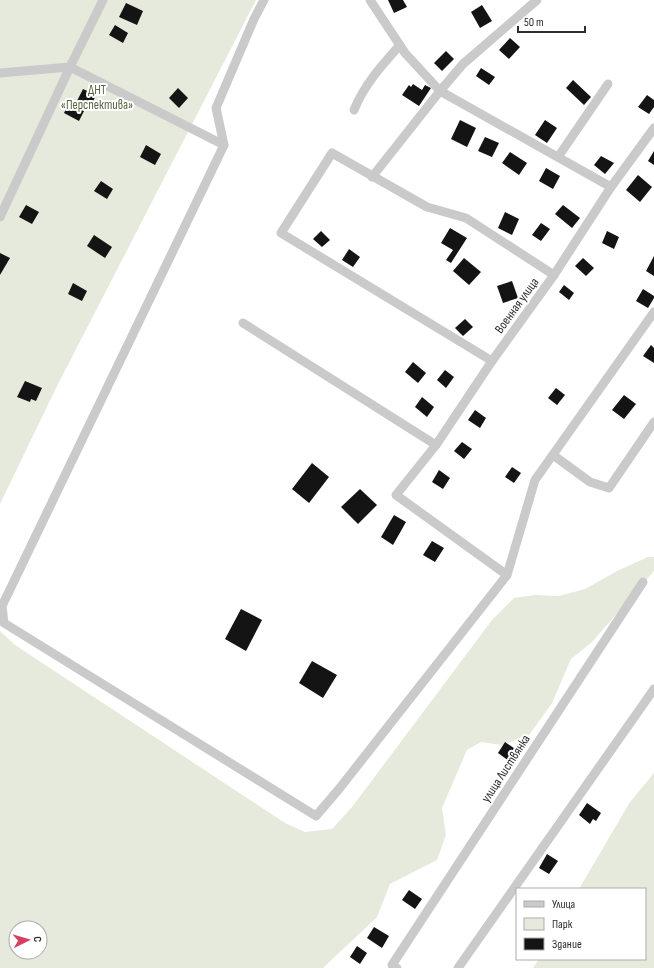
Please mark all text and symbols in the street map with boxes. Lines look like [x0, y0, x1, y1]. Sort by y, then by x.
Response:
scale bar [518, 8, 585, 34]
text: 50 m [524, 15, 544, 30]
park label: ДНТ «Перспектива» [61, 82, 133, 113]
street label: Военная улица [491, 275, 542, 337]
street label: улица Листвянка [478, 732, 534, 805]
legend [516, 888, 646, 960]
text: Улица [552, 897, 576, 912]
text: Парк [552, 917, 573, 932]
north arrow [8, 920, 48, 960]
text: С [31, 936, 44, 943]
text: Здание [552, 937, 582, 952]

